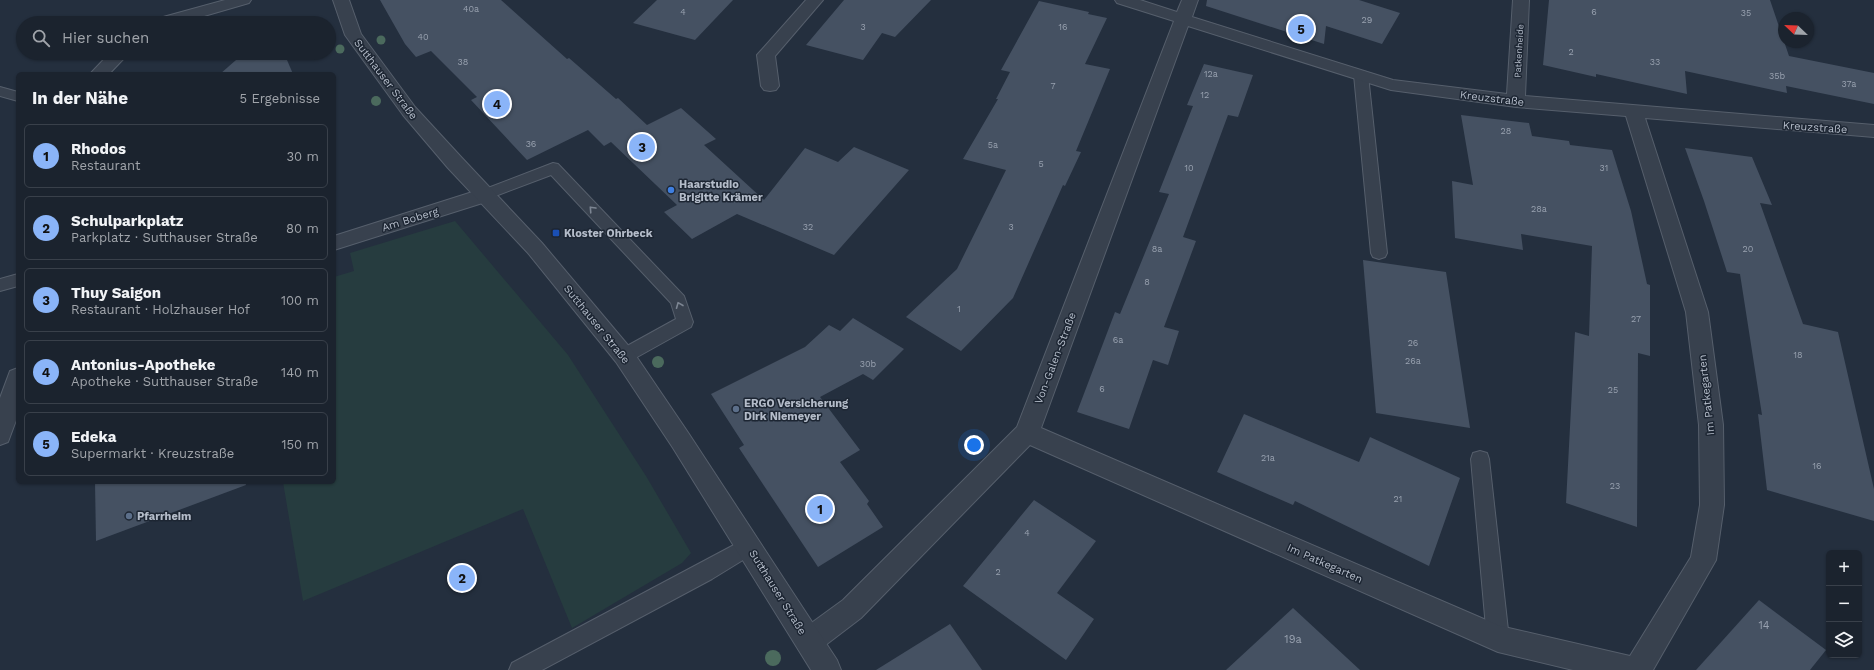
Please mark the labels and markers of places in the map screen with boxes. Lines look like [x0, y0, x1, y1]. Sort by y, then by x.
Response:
pin: 5 [1288, 14, 1314, 44]
pin: 4 [484, 89, 510, 119]
pin: 3 [629, 132, 655, 162]
place label: Haarstudio Brigitte Krämer [679, 178, 763, 204]
marker: Haarstudio Brigitte Krämer [666, 185, 676, 195]
place label: Kloster Ohrbeck [564, 227, 653, 240]
marker: Kloster Ohrbeck [551, 228, 561, 238]
place label: ERGO Versicherung Dirk Niemeyer [744, 397, 849, 423]
marker: ERGO Versicherung Dirk Niemeyer [731, 404, 741, 414]
pin: 1 [807, 494, 833, 524]
place label: Pfarrheim [137, 510, 191, 523]
marker: Pfarrheim [124, 511, 134, 521]
pin: 2 [449, 563, 475, 593]

